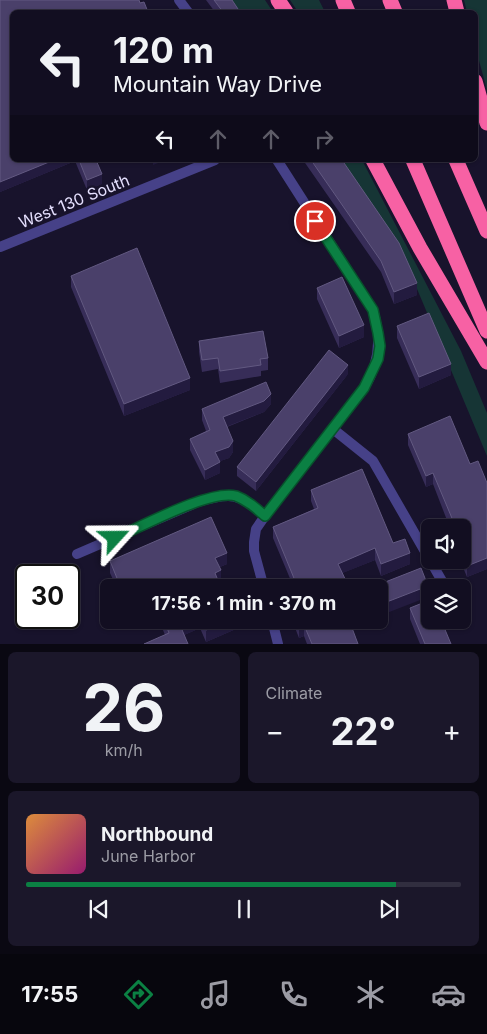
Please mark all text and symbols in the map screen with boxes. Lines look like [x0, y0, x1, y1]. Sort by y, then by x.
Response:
text: 120 m [113, 29, 214, 71]
icon: left [30, 30, 95, 95]
text: Mountain Way Drive [113, 71, 322, 97]
icon: left [151, 125, 179, 153]
icon: ahead [204, 125, 232, 153]
icon: ahead [257, 125, 285, 153]
icon: right [310, 125, 338, 153]
street label: West 130 South [16, 170, 132, 232]
pin [294, 200, 336, 242]
icon: arrive [301, 207, 329, 235]
position arrow [88, 511, 140, 563]
map controls [421, 519, 471, 629]
button: sound [421, 519, 471, 569]
speed limit sign: 30 [15, 564, 80, 629]
button: layers [421, 579, 471, 629]
text: 17:56 · 1 min · 370 m [152, 592, 336, 615]
text: 26 [82, 668, 165, 747]
text: Climate [266, 683, 322, 703]
text: 22° [331, 708, 396, 754]
text: − [266, 714, 284, 748]
text: + [442, 714, 461, 748]
text: km/h [105, 740, 143, 760]
text: Northbound [101, 823, 213, 846]
text: June Harbor [101, 846, 195, 866]
icon: previous [85, 895, 113, 923]
icon: pause [230, 895, 258, 923]
icon: next [375, 895, 403, 923]
icon: directions [121, 977, 156, 1012]
icon: music [198, 977, 233, 1012]
icon: phone [276, 977, 311, 1012]
icon: climate [353, 977, 388, 1012]
icon: car [431, 977, 466, 1012]
text: 17:55 [21, 981, 78, 1007]

